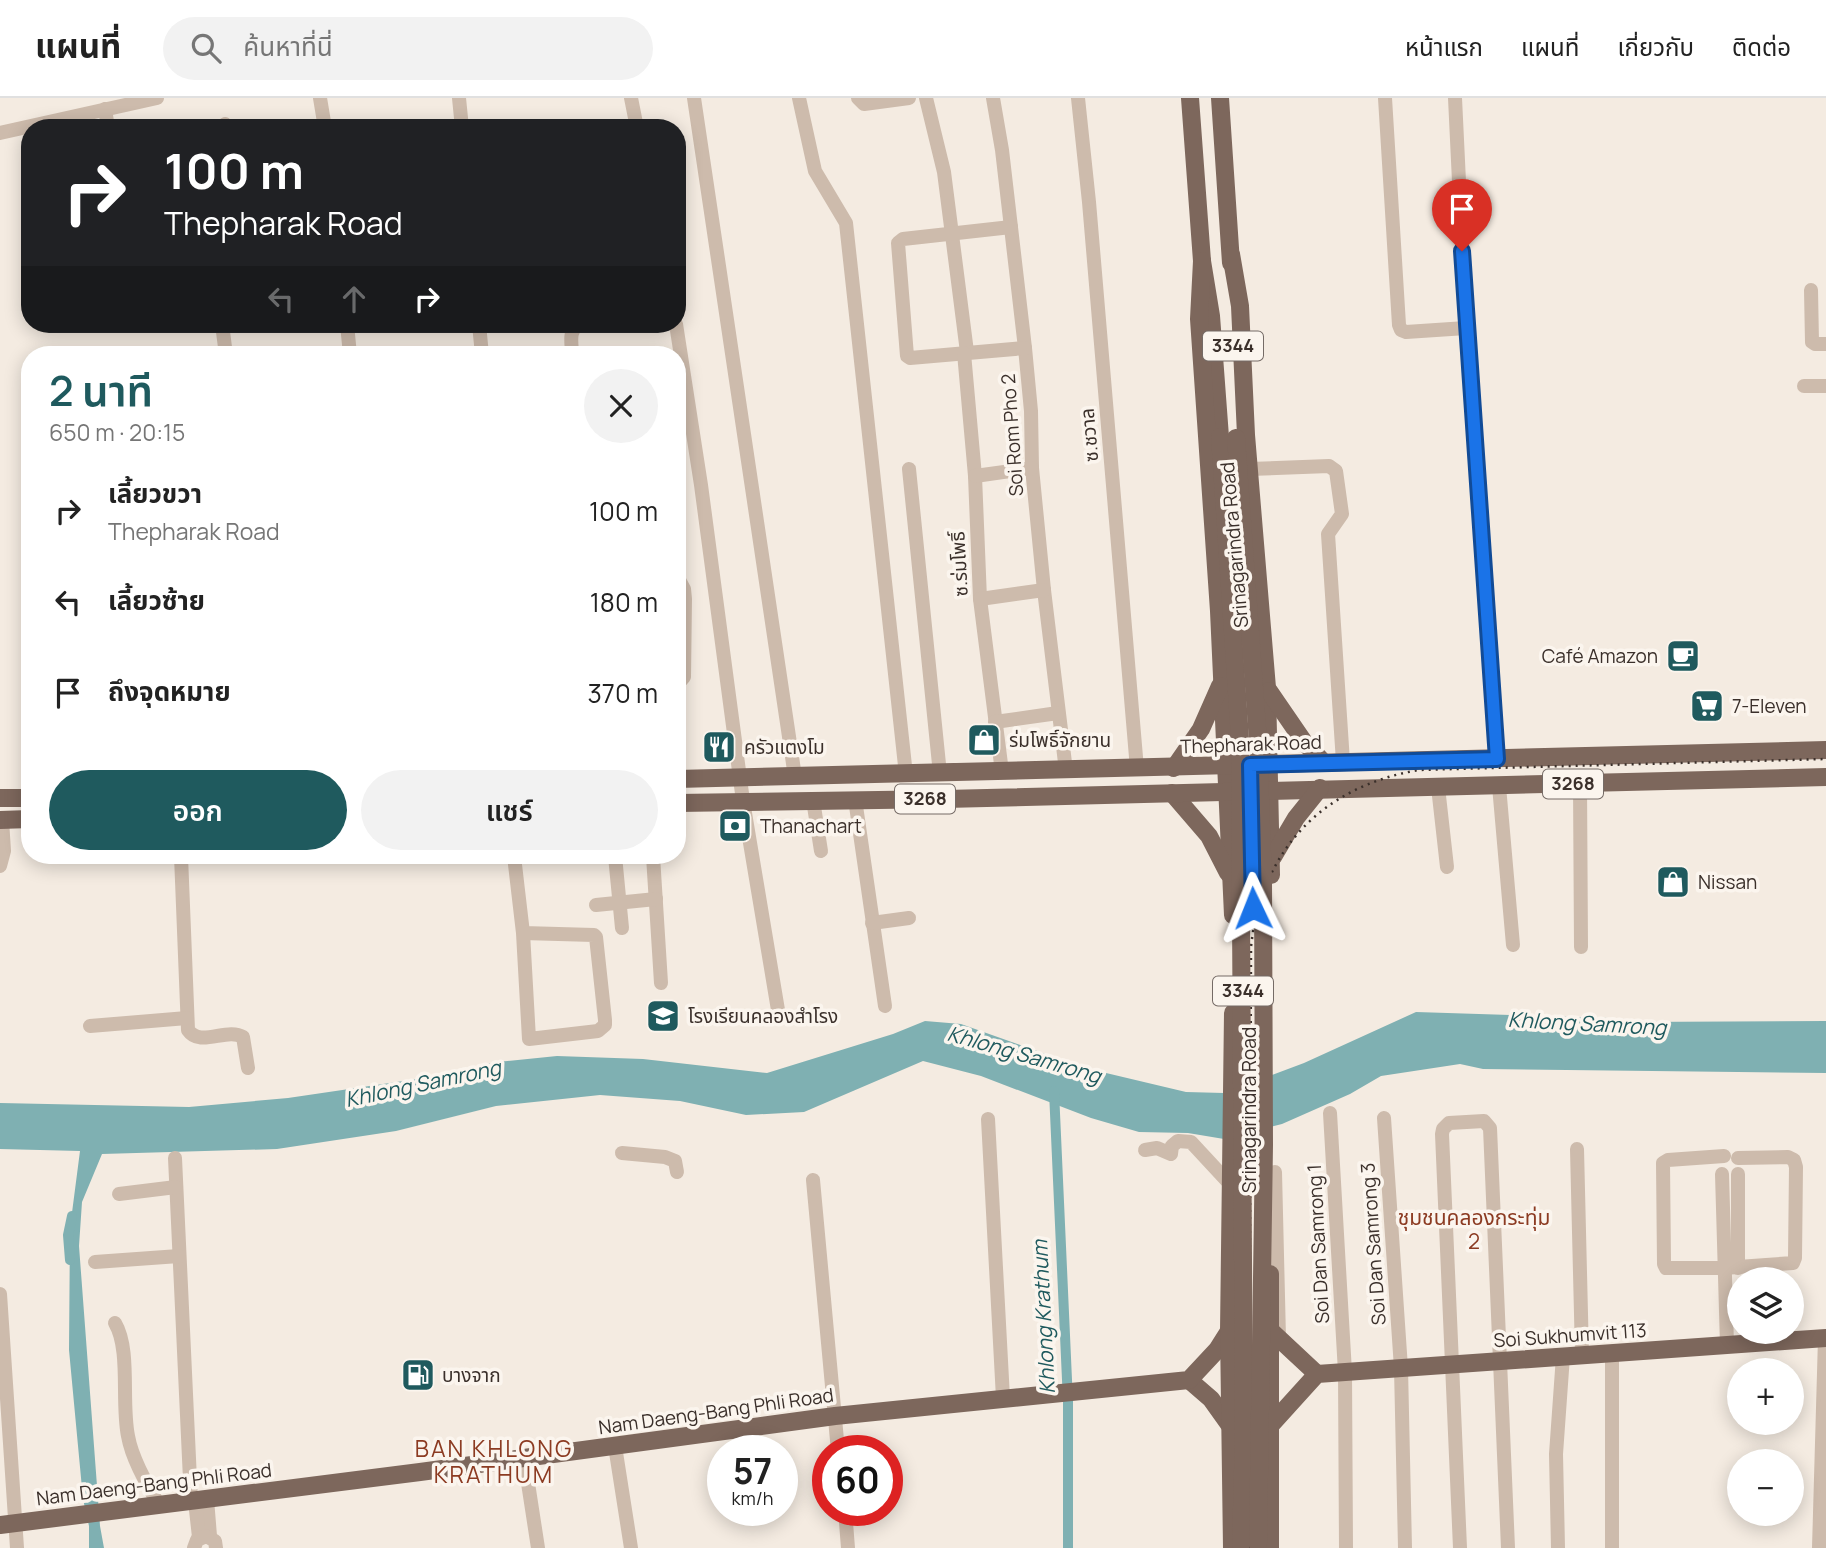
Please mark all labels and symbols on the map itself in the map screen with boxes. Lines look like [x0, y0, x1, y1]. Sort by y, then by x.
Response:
pin [1432, 179, 1492, 251]
road number: 3344 [1203, 332, 1263, 360]
street label: Soi Rom Pho 2 [995, 373, 1029, 497]
street label: ซ.ชวาล [1074, 407, 1104, 463]
street label: Srinagarindra Road [1214, 461, 1254, 629]
street label: ซ.ร่มโพธิ์ [944, 530, 974, 597]
cafe icon: Café Amazon [1664, 637, 1702, 675]
place label: Café Amazon [1542, 643, 1658, 669]
supermarket icon: 7-Eleven [1688, 687, 1726, 725]
place label: 7-Eleven [1732, 693, 1807, 719]
shop icon: ร่มโพธิ์จักยาน [965, 721, 1003, 759]
place label: ร่มโพธิ์จักยาน [1009, 727, 1111, 753]
restaurant icon: ครัวแตงโม [700, 728, 738, 766]
street label: Thepharak Road [1180, 729, 1322, 759]
place label: ครัวแตงโม [744, 734, 825, 760]
road number: 3268 [1543, 770, 1603, 798]
road number: 3268 [895, 784, 955, 814]
bank icon: Thanachart [716, 807, 754, 845]
place label: Thanachart [760, 813, 862, 839]
shop icon: Nissan [1654, 863, 1692, 901]
place label: Nissan [1698, 869, 1757, 895]
position arrow [1216, 871, 1290, 945]
road number: 3344 [1213, 976, 1273, 1006]
school or university icon: โรงเรียนคลองสำโรง [644, 997, 682, 1035]
place label: โรงเรียนคลองสำโรง [688, 1003, 838, 1029]
water label: Khlong Samrong [1507, 1005, 1668, 1041]
water label: Khlong Samrong [944, 1019, 1106, 1090]
street label: Srinagarindra Road [1236, 1027, 1262, 1193]
water label: Khlong Samrong [342, 1053, 505, 1113]
street label: Soi Dan Samrong 3 [1354, 1162, 1392, 1326]
street label: Soi Dan Samrong 1 [1301, 1164, 1335, 1324]
district label: ชุมชนคลองกระทุ่ม 2 [1398, 1203, 1550, 1255]
water label: Khlong Krathum [1025, 1238, 1061, 1395]
street label: Soi Sukhumvit 113 [1493, 1317, 1647, 1353]
fuel station icon: บางจาก [399, 1356, 437, 1394]
place label: บางจาก [442, 1362, 501, 1388]
street label: Nam Daeng-Bang Phli Road [597, 1382, 835, 1440]
district label: BAN KHLONG KRATHUM [415, 1432, 573, 1490]
speed limit sign: 60 [812, 1435, 903, 1526]
street label: Nam Daeng-Bang Phli Road [35, 1457, 273, 1511]

